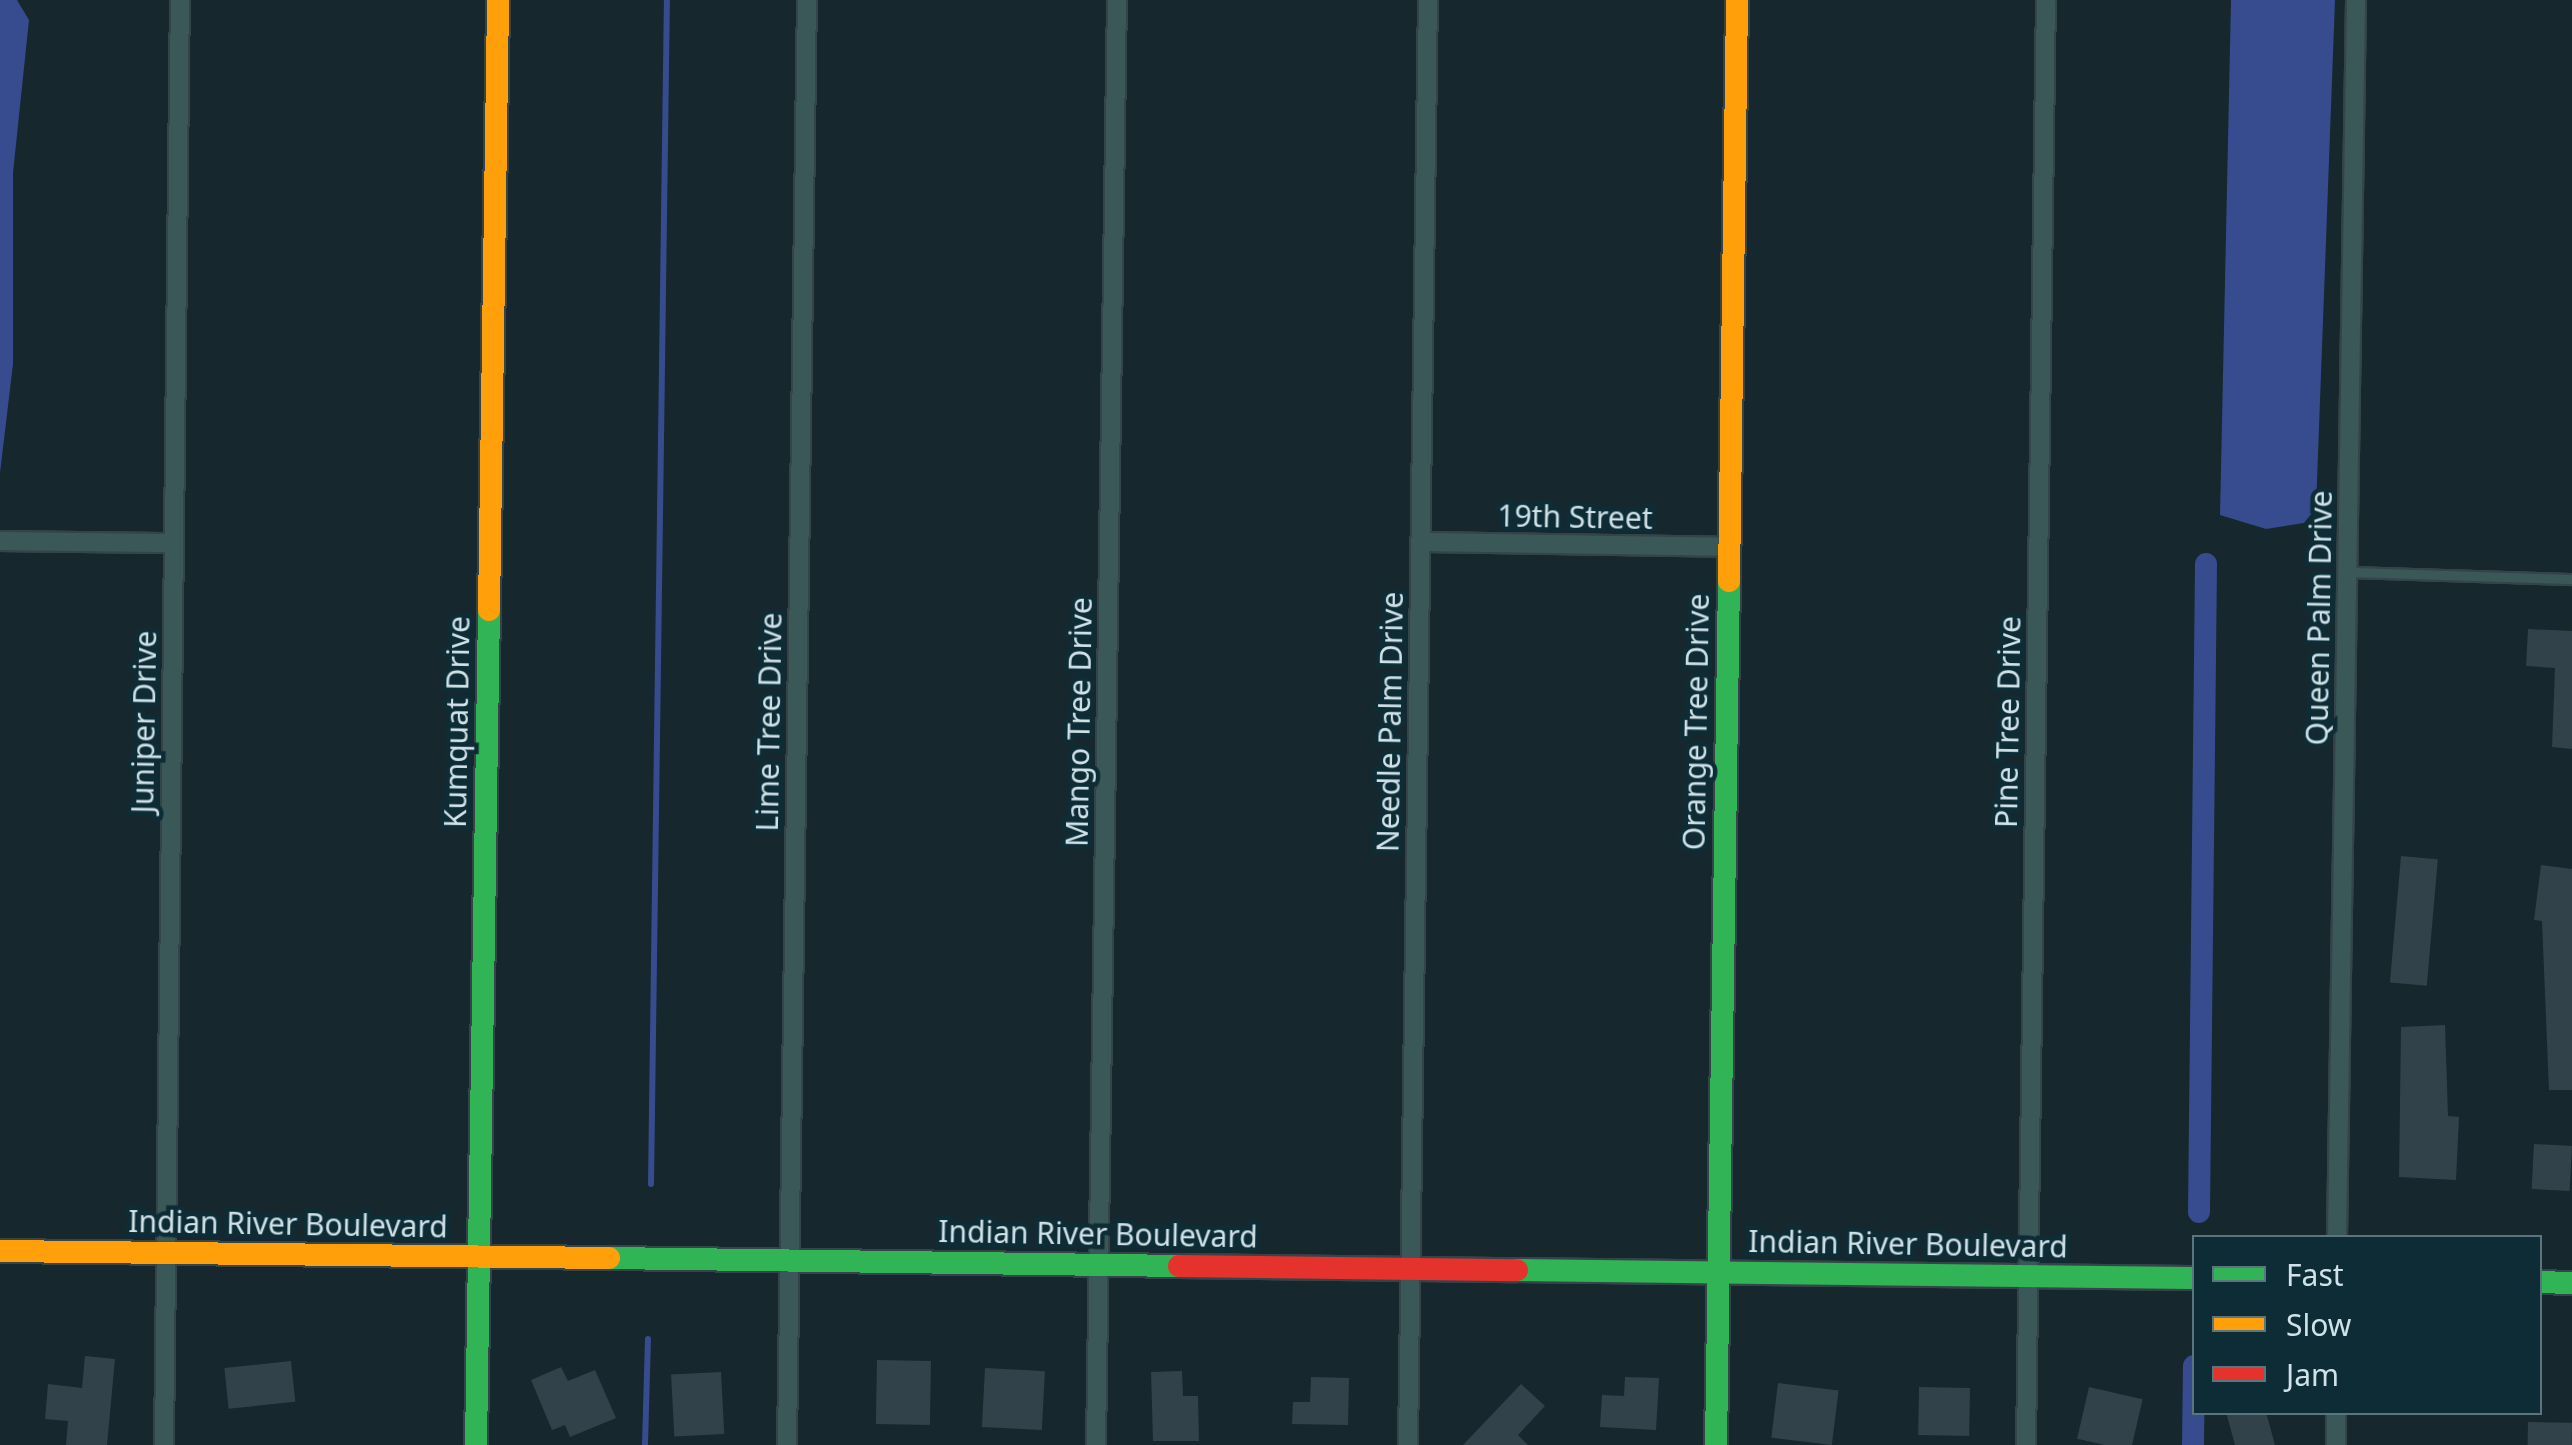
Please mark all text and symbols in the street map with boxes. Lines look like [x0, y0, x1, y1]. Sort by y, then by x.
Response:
street label: Queen Palm Drive [2299, 490, 2339, 746]
street label: 19th Street [1497, 498, 1653, 536]
street label: Needle Palm Drive [1370, 592, 1410, 852]
street label: Orange Tree Drive [1676, 593, 1716, 851]
street label: Mango Tree Drive [1059, 597, 1099, 847]
street label: Lime Tree Drive [749, 612, 789, 832]
street label: Kumquat Drive [437, 616, 477, 828]
street label: Pine Tree Drive [1988, 616, 2028, 828]
street label: Juniper Drive [124, 630, 164, 814]
street label: Indian River Boulevard [128, 1203, 448, 1245]
street label: Indian River Boulevard [938, 1213, 1258, 1255]
street label: Indian River Boulevard [1748, 1223, 2068, 1265]
legend [2192, 1235, 2542, 1415]
text: Fast [2286, 1254, 2344, 1295]
text: Slow [2286, 1304, 2351, 1345]
text: Jam [2286, 1354, 2339, 1395]

